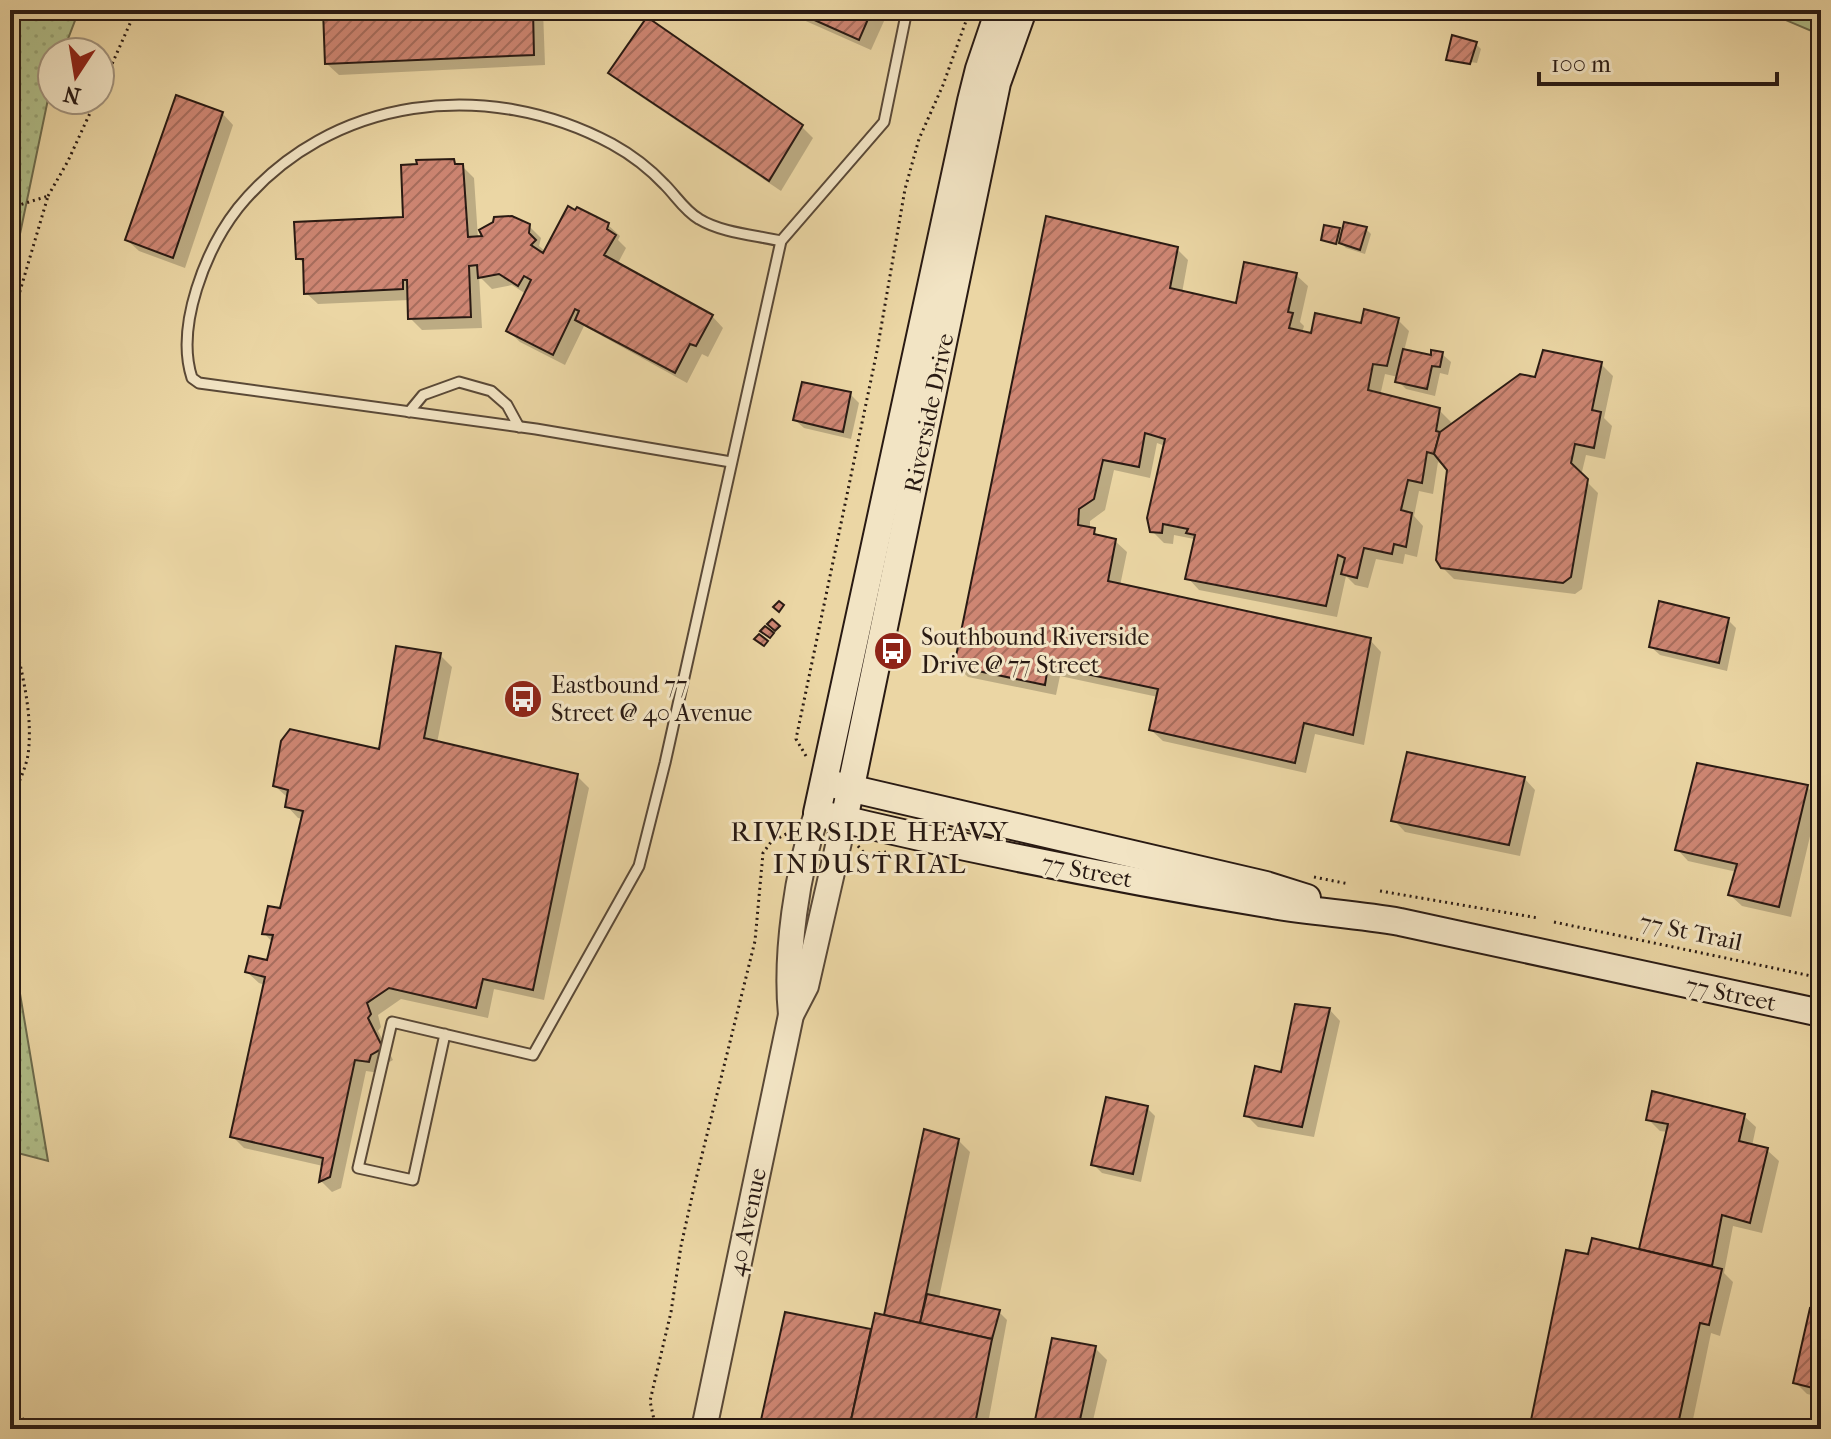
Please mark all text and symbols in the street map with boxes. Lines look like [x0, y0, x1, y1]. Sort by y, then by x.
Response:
north arrow [36, 36, 116, 116]
scale bar [1539, 36, 1777, 86]
text: 100 m [1551, 50, 1611, 78]
text: N [61, 80, 83, 109]
street label: Riverside Drive [898, 331, 960, 495]
place label: Southbound Riverside Drive @ 77 Street [921, 623, 1149, 679]
bus stop icon: Southbound Riverside Drive @ 77 Street [872, 630, 914, 672]
place label: Eastbound 77 Street @ 40 Avenue [551, 671, 753, 727]
bus stop icon: Eastbound 77 Street @ 40 Avenue [502, 678, 544, 720]
district label: RIVERSIDE HEAVY INDUSTRIAL [730, 815, 1010, 880]
street label: 77 Street [1039, 849, 1135, 894]
street label: 77 St Trail [1637, 907, 1745, 957]
street label: 77 Street [1683, 971, 1779, 1017]
street label: 40 Avenue [722, 1165, 772, 1279]

